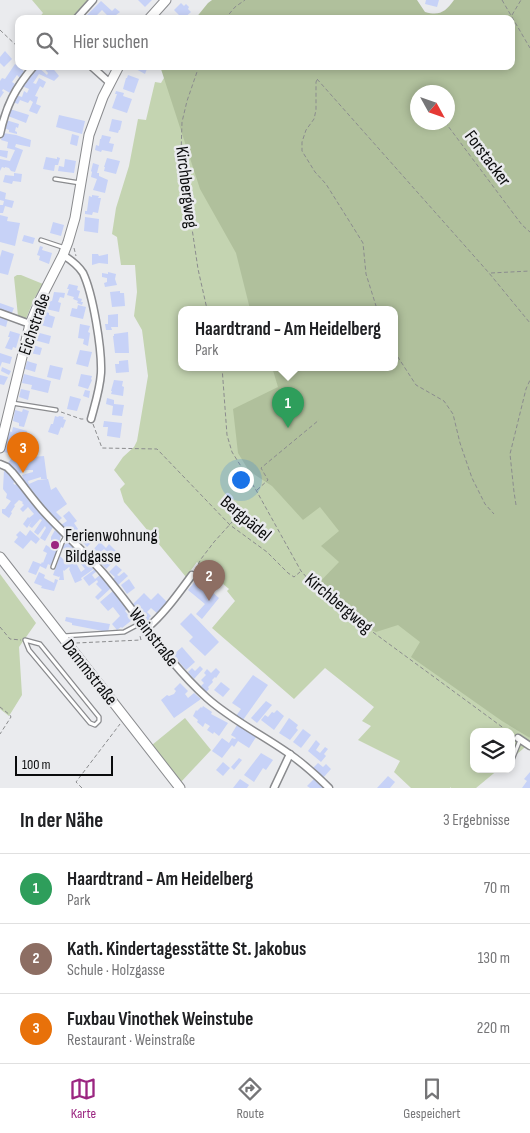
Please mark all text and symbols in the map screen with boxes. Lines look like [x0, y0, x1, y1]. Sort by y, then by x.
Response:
search box [15, 15, 515, 70]
icon: search [33, 29, 61, 57]
text: Hier suchen [73, 31, 149, 54]
north arrow [410, 85, 455, 130]
street label: Forstacker [460, 126, 515, 190]
street label: Kirchbergweg [171, 145, 202, 229]
street label: Eichstraße [14, 290, 55, 358]
popup [178, 306, 398, 371]
text: Haardtrand - Am Heidelberg [195, 318, 381, 341]
text: Park [195, 341, 218, 360]
pin: 1 [272, 387, 304, 428]
pin: 3 [7, 432, 39, 473]
your location [228, 467, 254, 493]
street label: Bergpädel [216, 491, 275, 546]
place label: Ferienwohnung Bildgasse [65, 525, 158, 567]
marker: Ferienwohnung Bildgasse [49, 539, 61, 551]
pin: 2 [193, 560, 225, 601]
street label: Kirchbergweg [300, 569, 377, 638]
street label: Weinstraße [124, 604, 183, 671]
street label: Dammstraße [58, 635, 122, 709]
map controls [470, 728, 515, 773]
button: layers [470, 728, 515, 773]
scale bar [15, 753, 112, 776]
text: 100 m [22, 756, 51, 773]
text: In der Nähe [20, 808, 103, 833]
text: 3 Ergebnisse [443, 811, 510, 830]
text: Haardtrand - Am Heidelberg [67, 868, 253, 891]
text: 1 [33, 879, 39, 898]
text: 70 m [484, 879, 510, 898]
text: Park [67, 891, 90, 910]
text: Kath. Kindertagesstätte St. Jakobus [67, 938, 306, 961]
text: 2 [32, 949, 40, 968]
text: 130 m [478, 949, 510, 968]
text: Schule · Holzgasse [67, 961, 165, 980]
text: Fuxbau Vinothek Weinstube [67, 1008, 253, 1031]
text: 3 [32, 1019, 40, 1038]
text: 220 m [477, 1019, 510, 1038]
text: Restaurant · Weinstraße [67, 1031, 195, 1050]
tab: Karte [69, 1075, 97, 1122]
tab: Route [236, 1075, 264, 1122]
tab: Gespeichert [403, 1075, 461, 1122]

